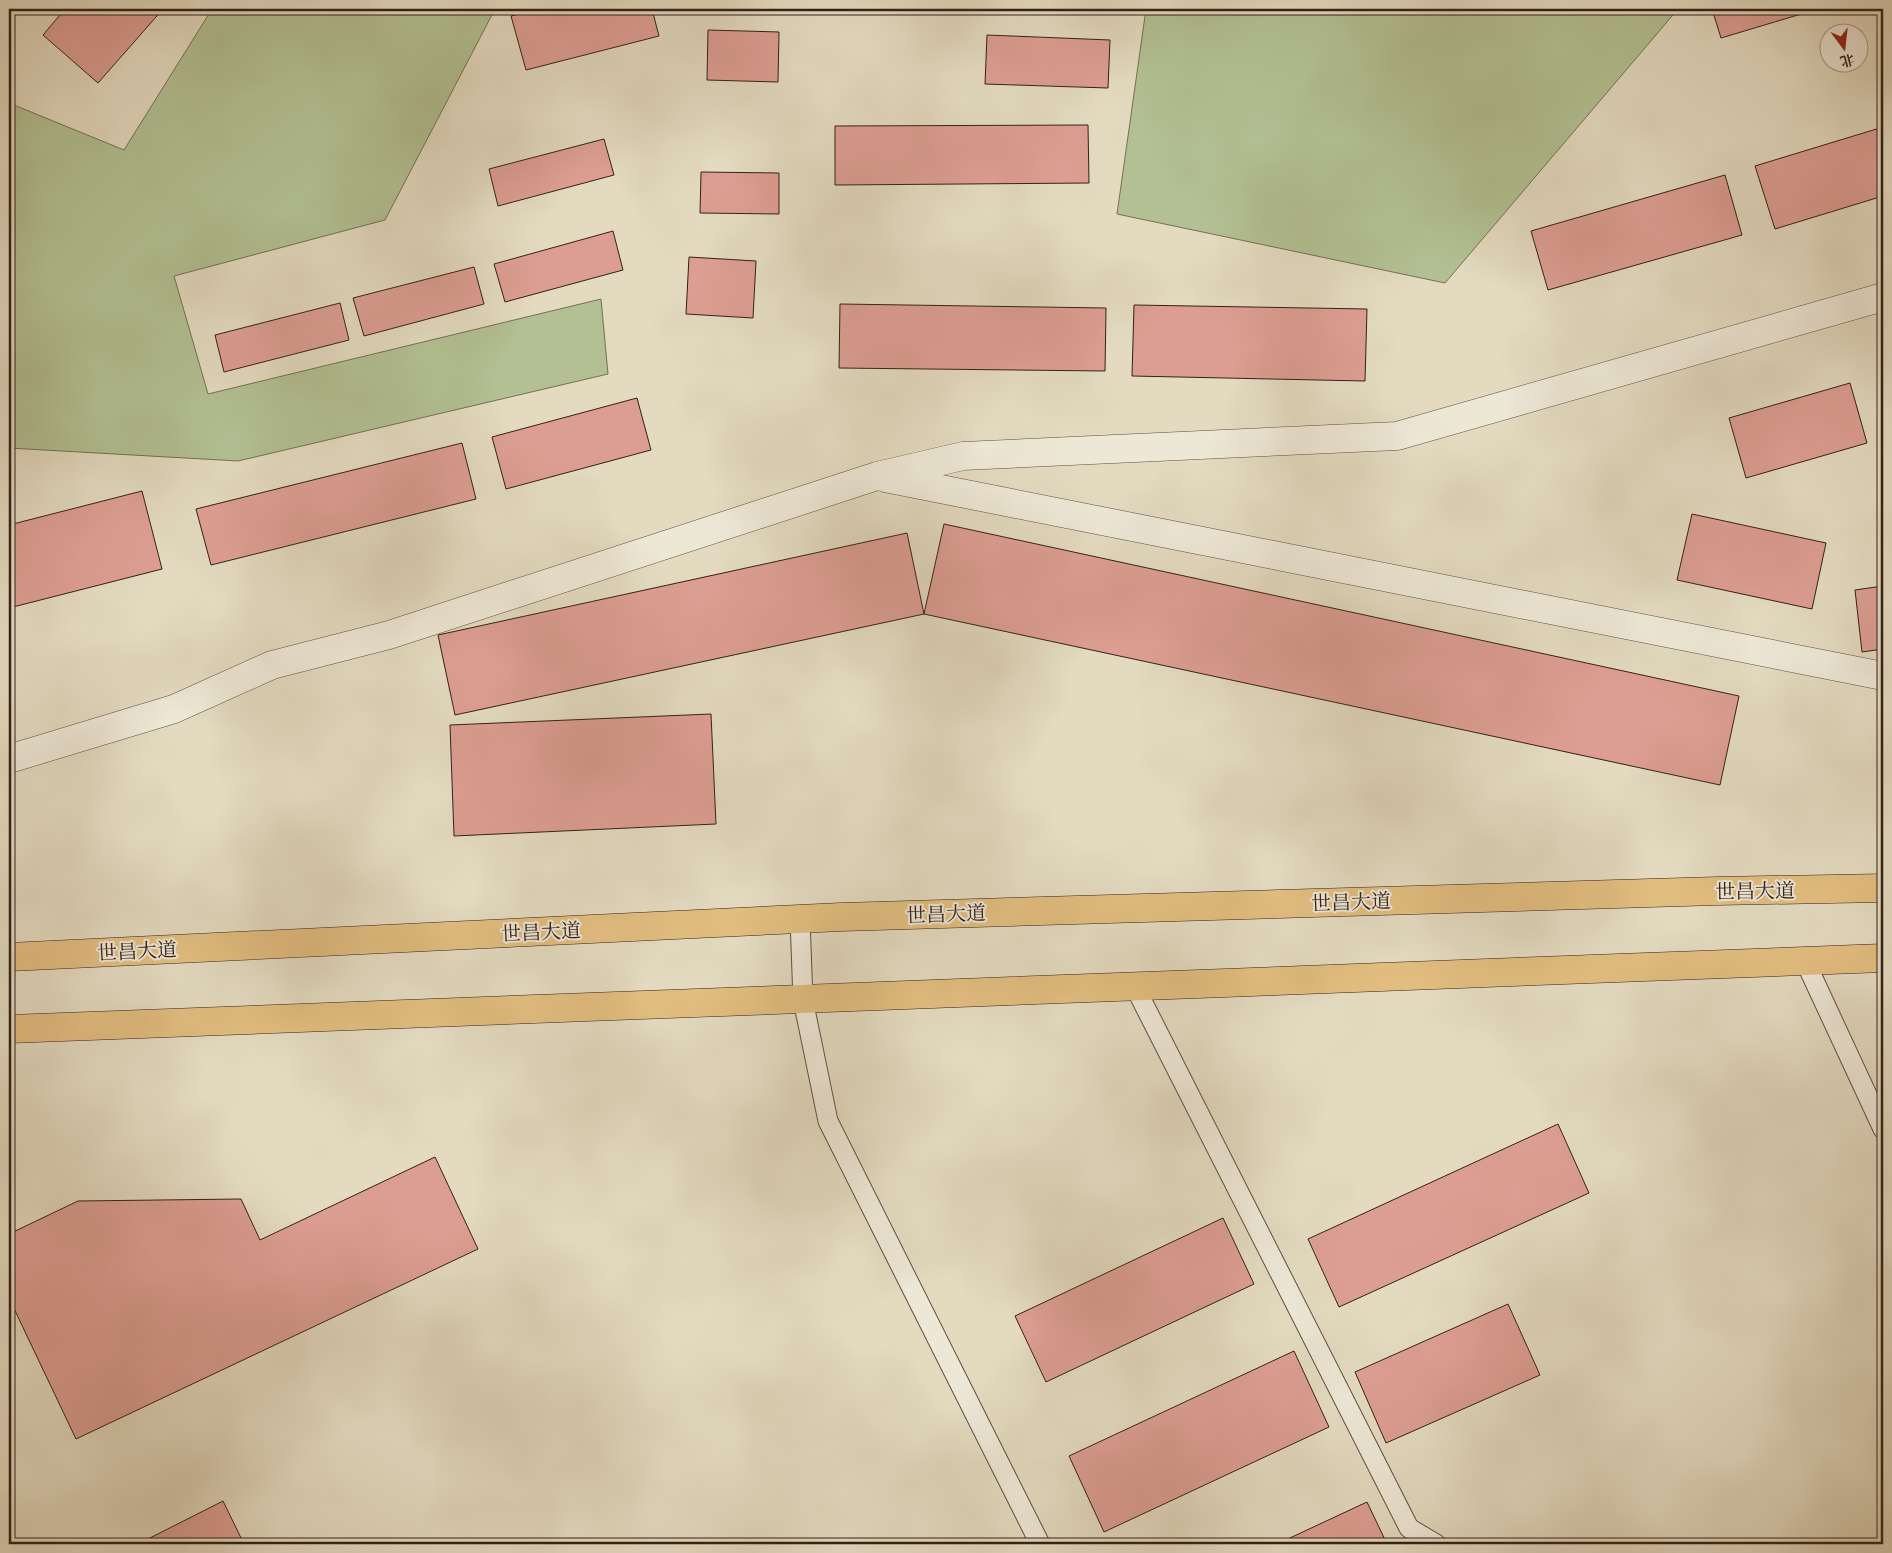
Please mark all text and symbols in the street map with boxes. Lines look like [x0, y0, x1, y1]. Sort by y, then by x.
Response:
north arrow [1820, 22, 1870, 72]
text: 北 [1838, 50, 1856, 71]
street label: 世昌大道 [1715, 877, 1795, 905]
street label: 世昌大道 [1311, 888, 1391, 916]
street label: 世昌大道 [906, 900, 986, 928]
street label: 世昌大道 [500, 917, 582, 947]
street label: 世昌大道 [96, 936, 178, 966]

